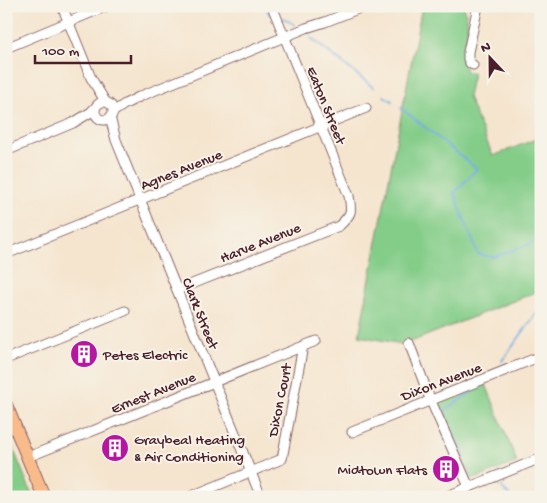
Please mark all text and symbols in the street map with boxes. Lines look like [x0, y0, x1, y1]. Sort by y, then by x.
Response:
scale bar [35, 32, 131, 64]
north arrow [464, 32, 514, 82]
text: N [479, 39, 493, 58]
text: 100 m [41, 43, 80, 61]
street label: Eaton Street [301, 64, 350, 149]
street label: Agnes Avenue [138, 146, 225, 195]
street label: Harve Avenue [218, 219, 304, 268]
street label: Clark Street [177, 275, 222, 354]
building icon: Petes Electric [69, 339, 99, 369]
place label: Petes Electric [102, 347, 188, 365]
street label: Dixon Avenue [398, 359, 485, 407]
street label: Dixon Court [265, 361, 297, 439]
street label: Ernest Avenue [109, 369, 199, 419]
place label: Graybeal Heating & Air Conditioning [134, 432, 245, 467]
building icon: Graybeal Heating & Air Conditioning [100, 433, 130, 463]
building icon: Midtown Flats [431, 454, 461, 484]
place label: Midtown Flats [337, 462, 427, 480]

